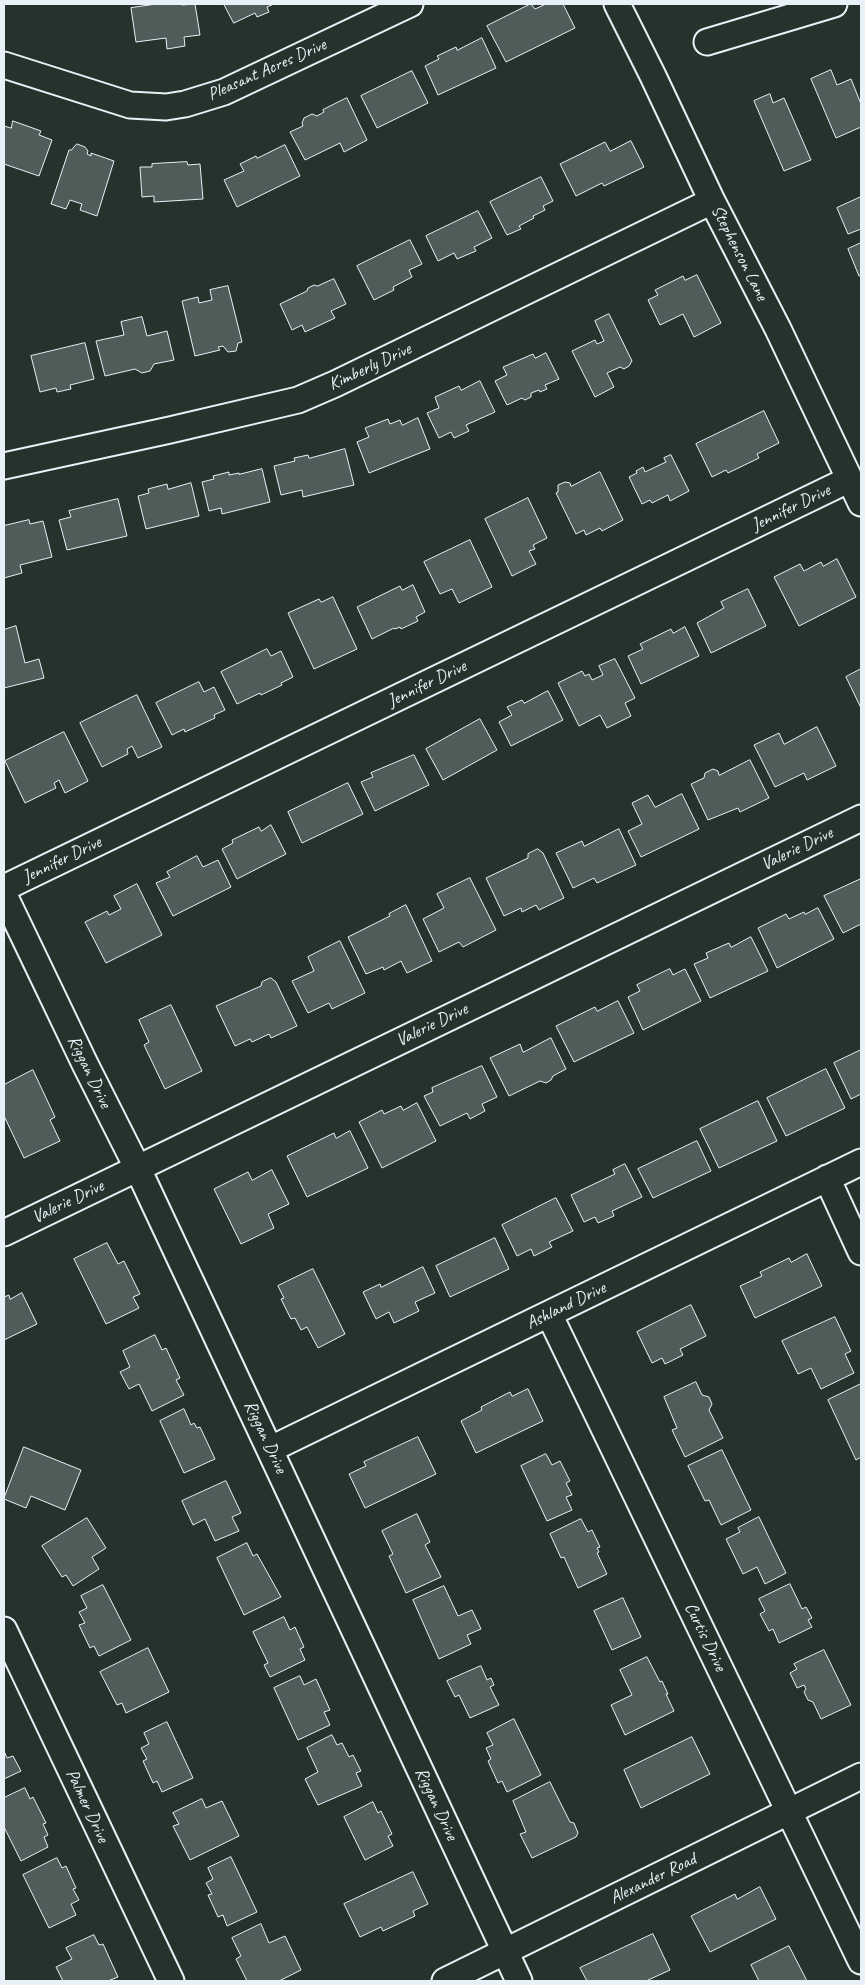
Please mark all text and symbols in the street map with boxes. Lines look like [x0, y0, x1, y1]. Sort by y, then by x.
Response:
street label: Pleasant Acres Drive [205, 34, 329, 106]
street label: Stephenson Lane [706, 202, 772, 304]
street label: Kimberly Drive [325, 338, 415, 396]
street label: Jennifer Drive [748, 480, 834, 536]
street label: Jennifer Drive [384, 656, 470, 712]
street label: Valerie Drive [758, 822, 836, 876]
street label: Jennifer Drive [19, 832, 105, 888]
street label: Valerie Drive [393, 998, 471, 1052]
street label: Riggan Drive [62, 1032, 116, 1112]
street label: Valerie Drive [29, 1175, 107, 1229]
street label: Ashland Drive [523, 1277, 609, 1335]
street label: Riggan Drive [239, 1397, 291, 1477]
street label: Curtis Drive [679, 1599, 731, 1675]
street label: Riggan Drive [410, 1764, 462, 1844]
street label: Palmer Drive [61, 1766, 113, 1846]
street label: Alexander Road [606, 1849, 700, 1909]

